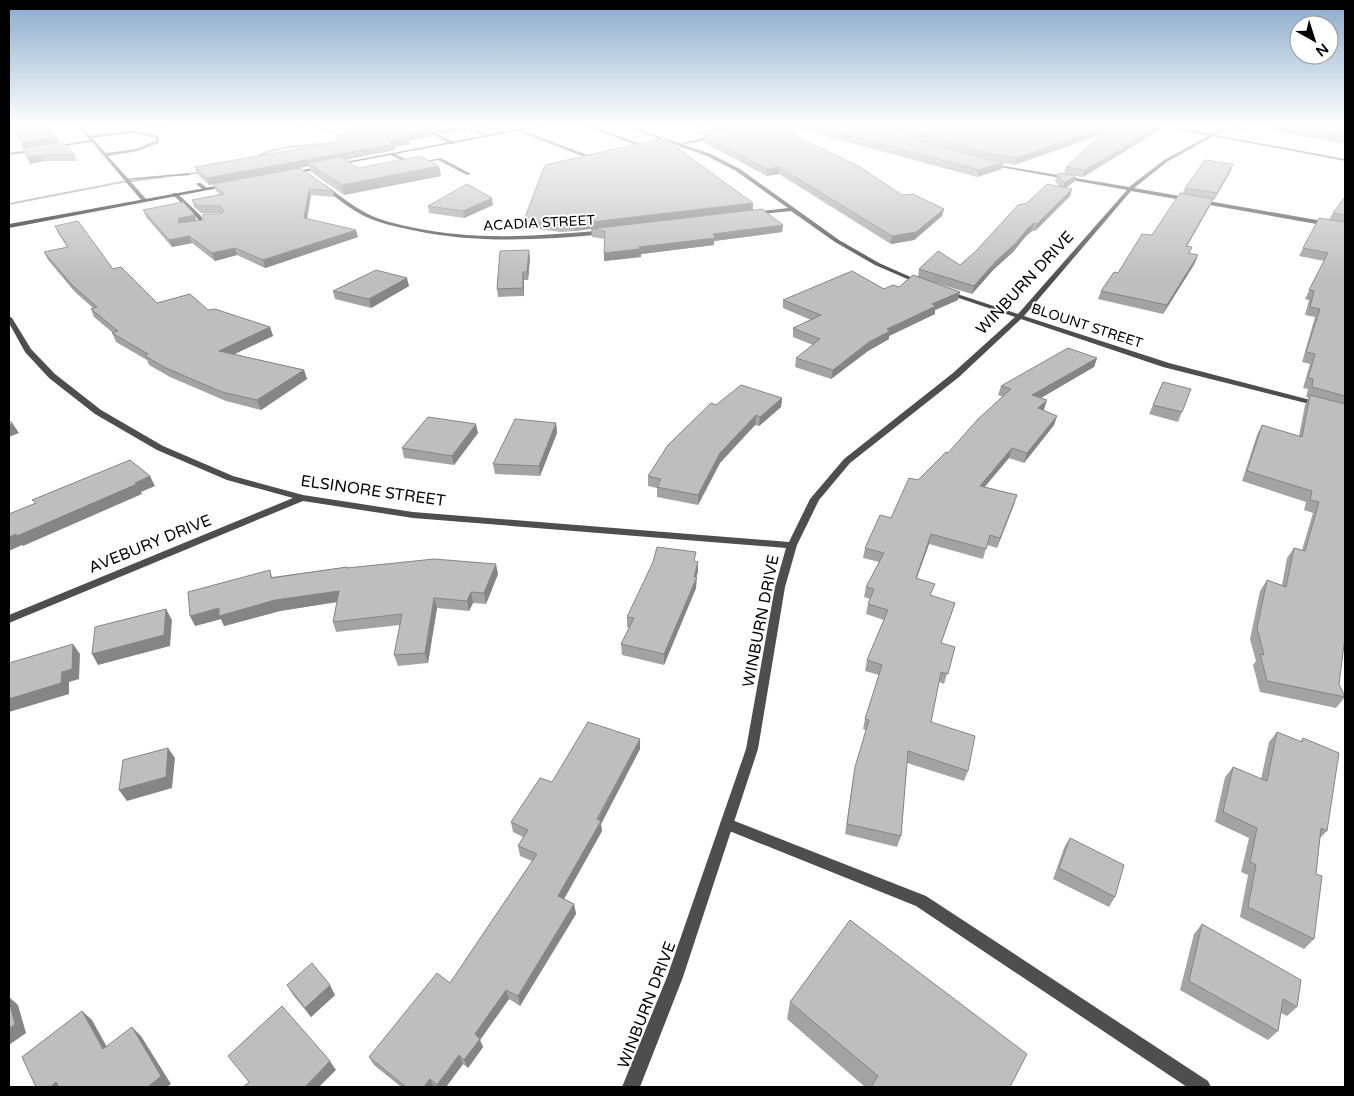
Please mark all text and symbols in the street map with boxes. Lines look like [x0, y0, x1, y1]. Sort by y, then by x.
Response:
north arrow [1289, 15, 1339, 65]
text: N [1312, 40, 1332, 60]
street label: ACADIA STREET [483, 212, 596, 234]
street label: WINBURN DRIVE [972, 227, 1078, 339]
street label: BLOUNT STREET [1029, 300, 1145, 352]
street label: ELSINORE STREET [299, 471, 447, 511]
street label: AVEBURY DRIVE [86, 510, 214, 578]
street label: WINBURN DRIVE [738, 553, 784, 689]
street label: WINBURN DRIVE [614, 939, 680, 1071]

